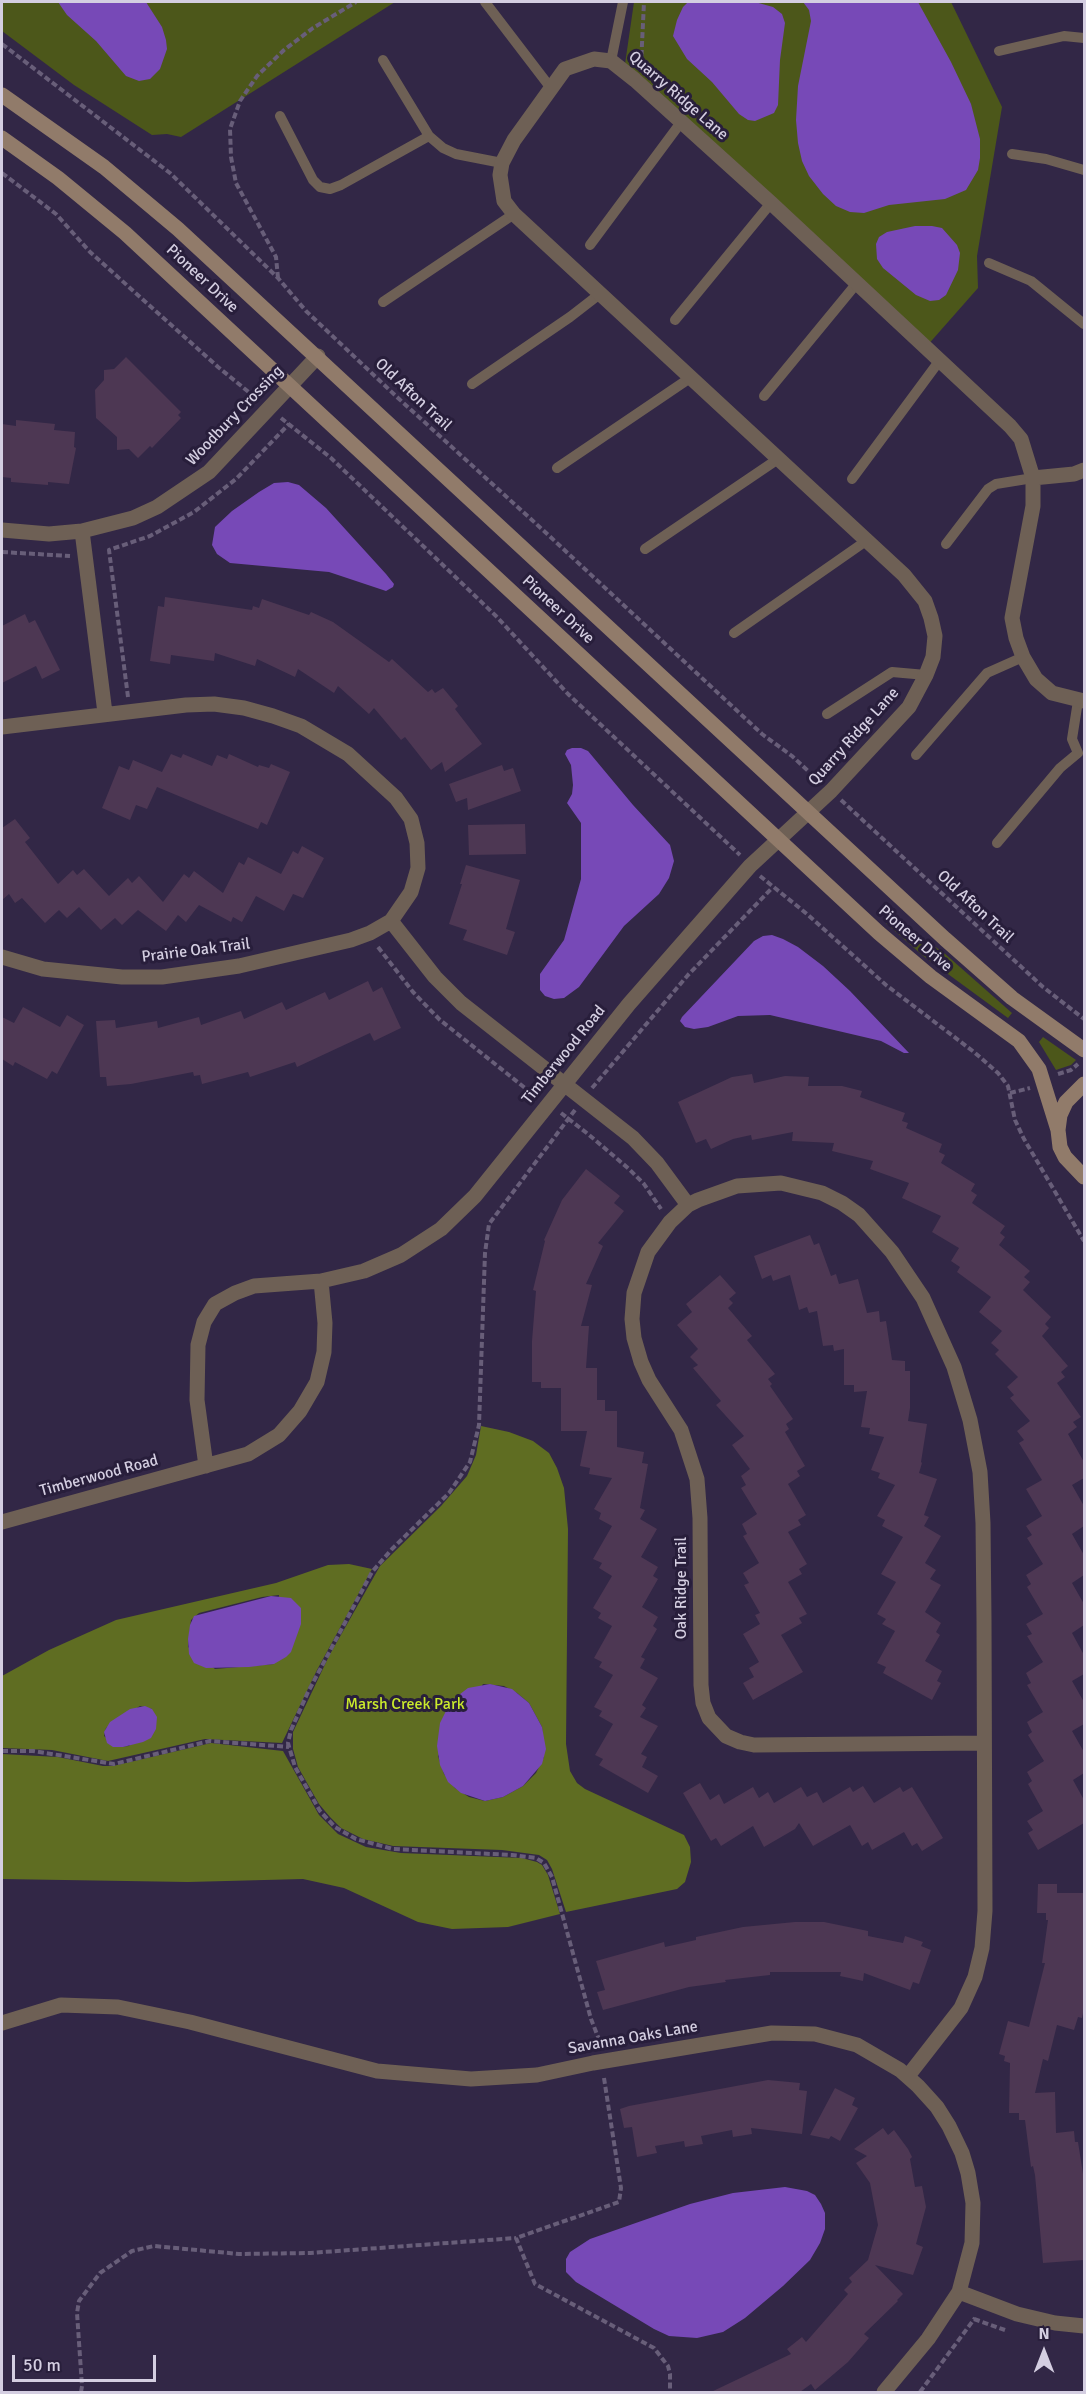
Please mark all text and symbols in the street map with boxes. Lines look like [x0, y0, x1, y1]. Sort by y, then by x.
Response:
street label: Quarry Ridge Lane [624, 47, 732, 145]
street label: Pioneer Drive [162, 241, 242, 317]
street label: Old Afton Trail [371, 355, 455, 435]
street label: Woodbury Crossing [182, 362, 288, 470]
street label: Pioneer Drive [518, 572, 598, 648]
street label: Quarry Ridge Lane [805, 684, 903, 790]
street label: Old Afton Trail [933, 867, 1017, 947]
street label: Pioneer Drive [874, 902, 956, 976]
street label: Prairie Oak Trail [141, 935, 251, 967]
street label: Timberwood Road [518, 1002, 610, 1108]
street label: Timberwood Road [38, 1451, 160, 1501]
street label: Oak Ridge Trail [672, 1537, 692, 1639]
park label: Marsh Creek Park [345, 1695, 465, 1715]
street label: Savanna Oaks Lane [567, 2017, 699, 2059]
north arrow [1014, 2322, 1074, 2382]
text: N [1038, 2324, 1050, 2344]
scale bar [15, 2343, 159, 2381]
text: 50 m [23, 2354, 61, 2376]

